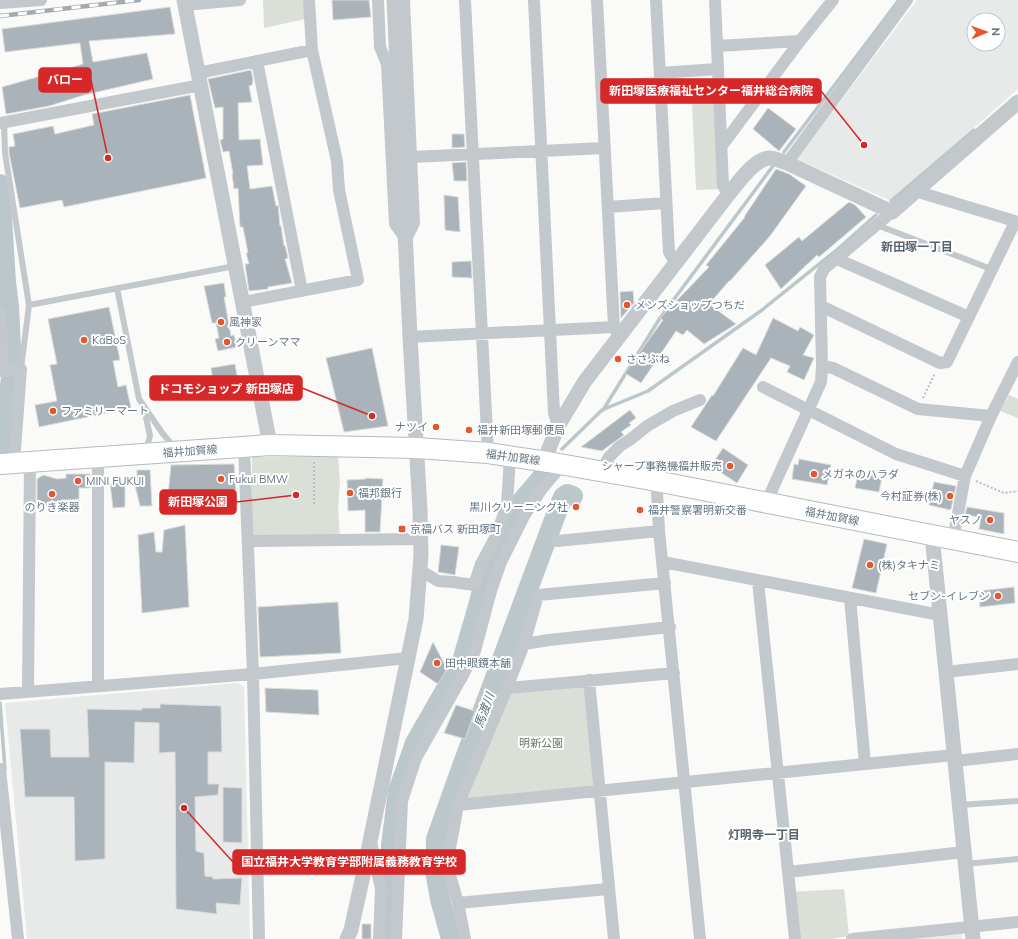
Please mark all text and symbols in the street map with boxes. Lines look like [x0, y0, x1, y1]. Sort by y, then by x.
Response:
north arrow [966, 12, 1006, 52]
text: N [989, 27, 1003, 36]
callout: バロー [39, 68, 91, 92]
text: バロー [47, 72, 83, 87]
callout: 新田塚医療福祉センター福井総合病院 [601, 79, 821, 103]
text: 新田塚医療福祉センター福井総合病院 [609, 83, 813, 98]
district label: 新田塚一丁目 [881, 239, 953, 254]
place label: メンズショップつちだ [635, 298, 745, 312]
marker: メンズショップつちだ [622, 300, 632, 310]
place label: 風神家 [229, 315, 262, 329]
marker: 風神家 [216, 317, 226, 327]
place label: KaBoS [92, 333, 126, 347]
marker: KaBoS [79, 335, 89, 345]
place label: クリーンママ [235, 335, 300, 349]
marker: クリーンママ [222, 337, 232, 347]
place label: ささぶね [626, 352, 670, 366]
marker: ささぶね [613, 354, 623, 364]
callout: ドコモショップ 新田塚店 [150, 376, 302, 400]
text: ドコモショップ 新田塚店 [158, 381, 294, 396]
place label: ファミリーマート [61, 404, 149, 418]
marker: ファミリーマート [48, 406, 58, 416]
place label: ナツイ [395, 420, 428, 434]
marker: ナツイ [431, 422, 441, 432]
place label: 福井新田塚郵便局 [477, 423, 565, 437]
marker: 福井新田塚郵便局 [464, 425, 474, 435]
street label: 福井加賀線 [162, 442, 218, 460]
street label: 福井加賀線 [485, 446, 541, 468]
place label: シャープ事務機福井販売 [602, 459, 722, 473]
marker: シャープ事務機福井販売 [725, 461, 735, 471]
place label: メガネのハラダ [822, 467, 899, 481]
marker: メガネのハラダ [809, 469, 819, 479]
place label: Fukui BMW [229, 472, 288, 486]
place label: MINI FUKUI [86, 474, 144, 488]
marker: Fukui BMW [216, 474, 226, 484]
marker: MINI FUKUI [73, 476, 83, 486]
place label: 福邦銀行 [358, 486, 402, 500]
marker: 福邦銀行 [345, 488, 355, 498]
marker: のりき楽器 [47, 489, 57, 499]
place label: 今村証券(株) [880, 489, 942, 503]
callout: 新田塚公園 [160, 490, 236, 514]
marker: 今村証券(株) [945, 491, 955, 501]
text: 新田塚公園 [168, 494, 228, 509]
place label: のりき楽器 [25, 500, 80, 514]
place label: 黒川クリーニング社 [469, 500, 568, 514]
marker: 黒川クリーニング社 [571, 502, 581, 512]
place label: 福井警察署明新交番 [648, 503, 747, 517]
street label: 福井加賀線 [804, 504, 860, 528]
marker: 福井警察署明新交番 [635, 505, 645, 515]
place label: ヤスノ [949, 513, 982, 527]
marker: ヤスノ [985, 515, 995, 525]
place label: 京福バス 新田塚町 [410, 522, 501, 536]
marker: 京福バス 新田塚町 [397, 524, 407, 534]
place label: (株)タキナミ [878, 558, 940, 572]
marker: (株)タキナミ [865, 560, 875, 570]
place label: セブン-イレブン [908, 589, 990, 603]
marker: セブン-イレブン [993, 591, 1003, 601]
place label: 田中眼鏡本舗 [445, 656, 511, 670]
marker: 田中眼鏡本舗 [432, 658, 442, 668]
water label: 馬渡川 [471, 689, 498, 729]
park label: 明新公園 [519, 736, 563, 750]
district label: 灯明寺一丁目 [728, 827, 800, 842]
callout: 国立福井大学教育学部附属義務教育学校 [233, 850, 465, 874]
text: 国立福井大学教育学部附属義務教育学校 [241, 854, 457, 869]

